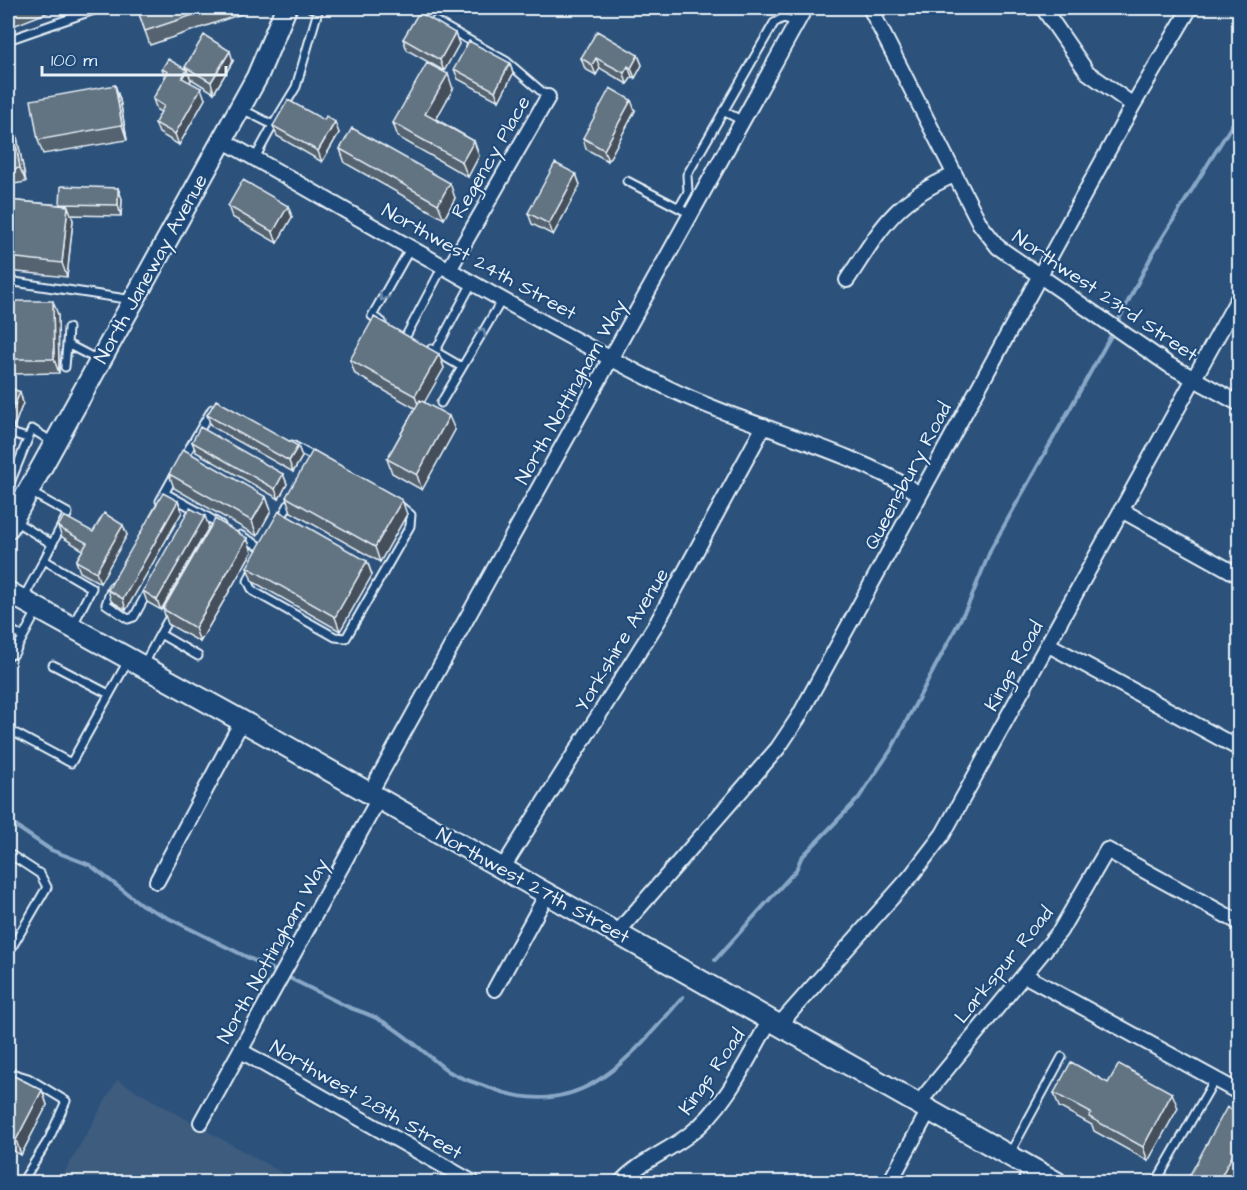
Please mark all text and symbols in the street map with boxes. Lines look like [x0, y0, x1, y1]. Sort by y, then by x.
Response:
scale bar [42, 39, 226, 77]
text: 100 m [51, 48, 97, 73]
street label: Regency Place [445, 90, 538, 224]
street label: North Janeway Avenue [87, 169, 216, 369]
street label: Northwest 24th Street [377, 197, 581, 327]
street label: Northwest 23rd Street [1007, 223, 1203, 369]
one-way arrow [379, 291, 390, 302]
street label: North Nottingham Way [508, 294, 634, 490]
one-way arrow [475, 328, 487, 338]
street label: Queensbury Road [857, 397, 960, 555]
street label: Yorkshire Avenue [568, 563, 676, 717]
street label: Kings Road [978, 616, 1051, 717]
street label: Northwest 27th Street [431, 821, 635, 951]
street label: North Nottingham Way [210, 853, 336, 1049]
street label: Larkspur Road [948, 900, 1060, 1030]
street label: Kings Road [672, 1023, 753, 1121]
street label: Northwest 28th Street [265, 1033, 467, 1167]

